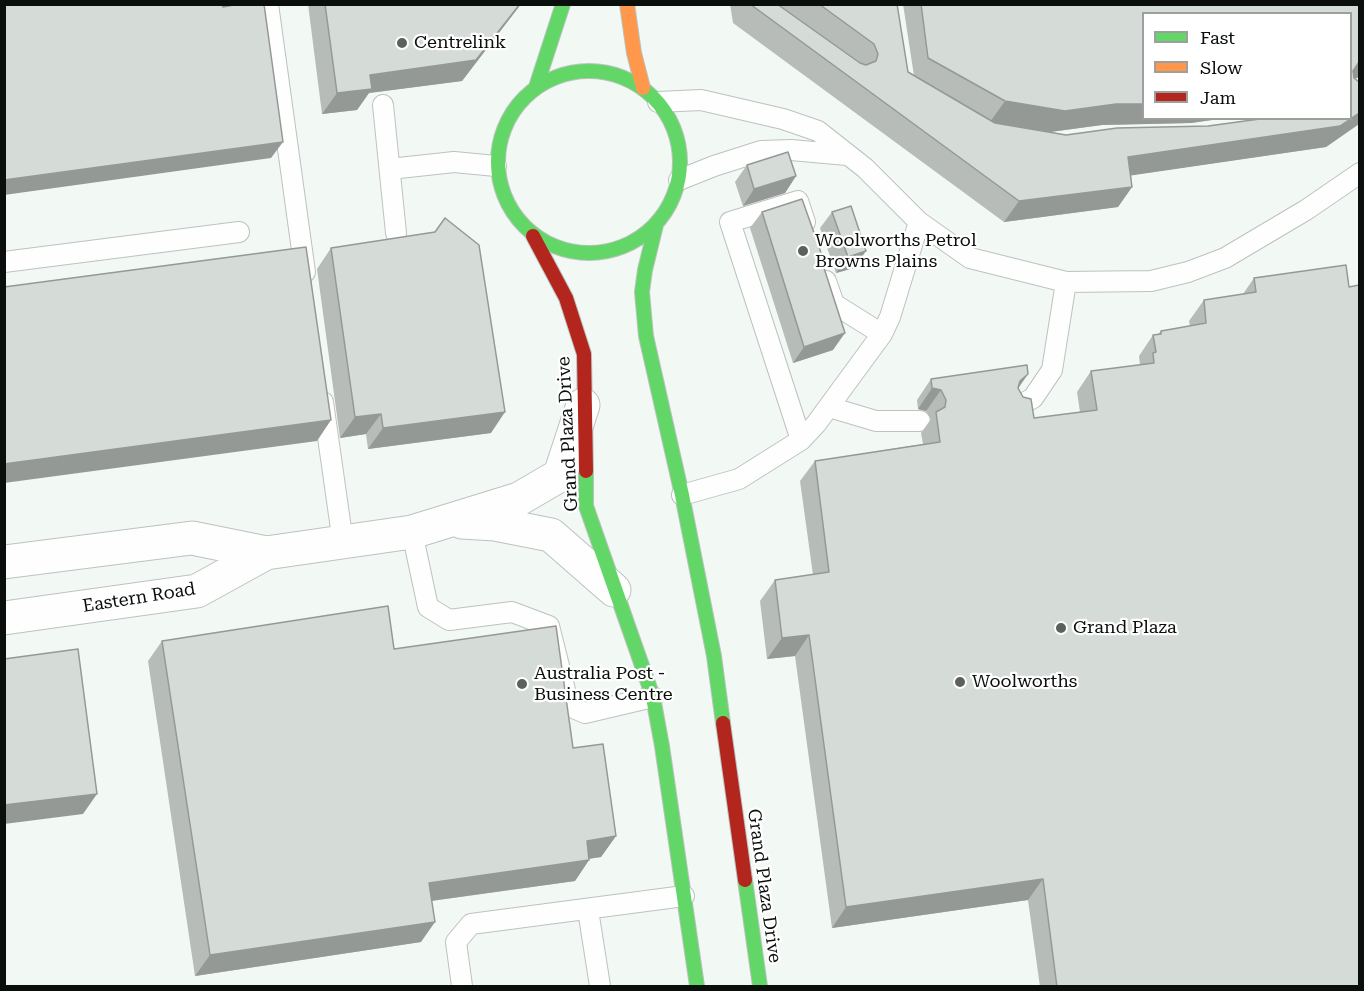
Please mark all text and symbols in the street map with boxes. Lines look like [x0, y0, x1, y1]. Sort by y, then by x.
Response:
legend [1142, 12, 1352, 120]
text: Fast [1200, 27, 1235, 48]
place label: Centrelink [414, 32, 506, 54]
marker: Centrelink [395, 36, 409, 50]
text: Slow [1200, 57, 1242, 78]
text: Jam [1200, 87, 1236, 108]
place label: Woolworths Petrol Browns Plains [815, 230, 976, 272]
marker: Woolworths Petrol Browns Plains [796, 244, 810, 258]
street label: Grand Plaza Drive [553, 356, 583, 512]
street label: Eastern Road [81, 578, 197, 618]
place label: Grand Plaza [1073, 617, 1177, 639]
marker: Grand Plaza [1054, 621, 1068, 635]
place label: Australia Post - Business Centre [534, 663, 673, 706]
place label: Woolworths [972, 671, 1077, 693]
marker: Woolworths [953, 675, 967, 689]
marker: Australia Post - Business Centre [515, 677, 529, 691]
street label: Grand Plaza Drive [742, 808, 786, 964]

